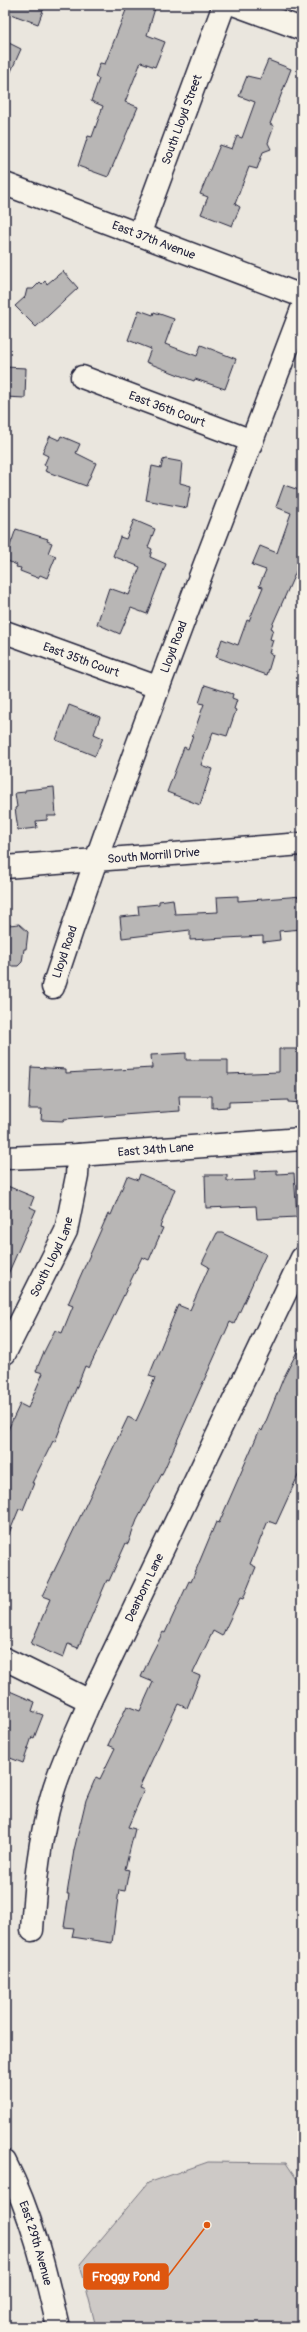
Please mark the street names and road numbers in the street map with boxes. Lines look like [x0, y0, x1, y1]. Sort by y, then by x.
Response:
street label: South Lloyd Street [159, 73, 206, 167]
street label: East 37th Avenue [110, 218, 197, 263]
street label: East 36th Court [127, 388, 207, 431]
street label: Lloyd Road [158, 619, 191, 675]
street label: East 35th Court [41, 639, 121, 681]
street label: South Morrill Drive [107, 845, 200, 867]
street label: Lloyd Road [49, 924, 81, 980]
street label: East 34th Lane [117, 1140, 194, 1160]
street label: South Lloyd Lane [27, 1216, 77, 1300]
street label: Dearborn Lane [122, 1551, 168, 1624]
street label: East 29th Avenue [15, 2199, 55, 2287]

